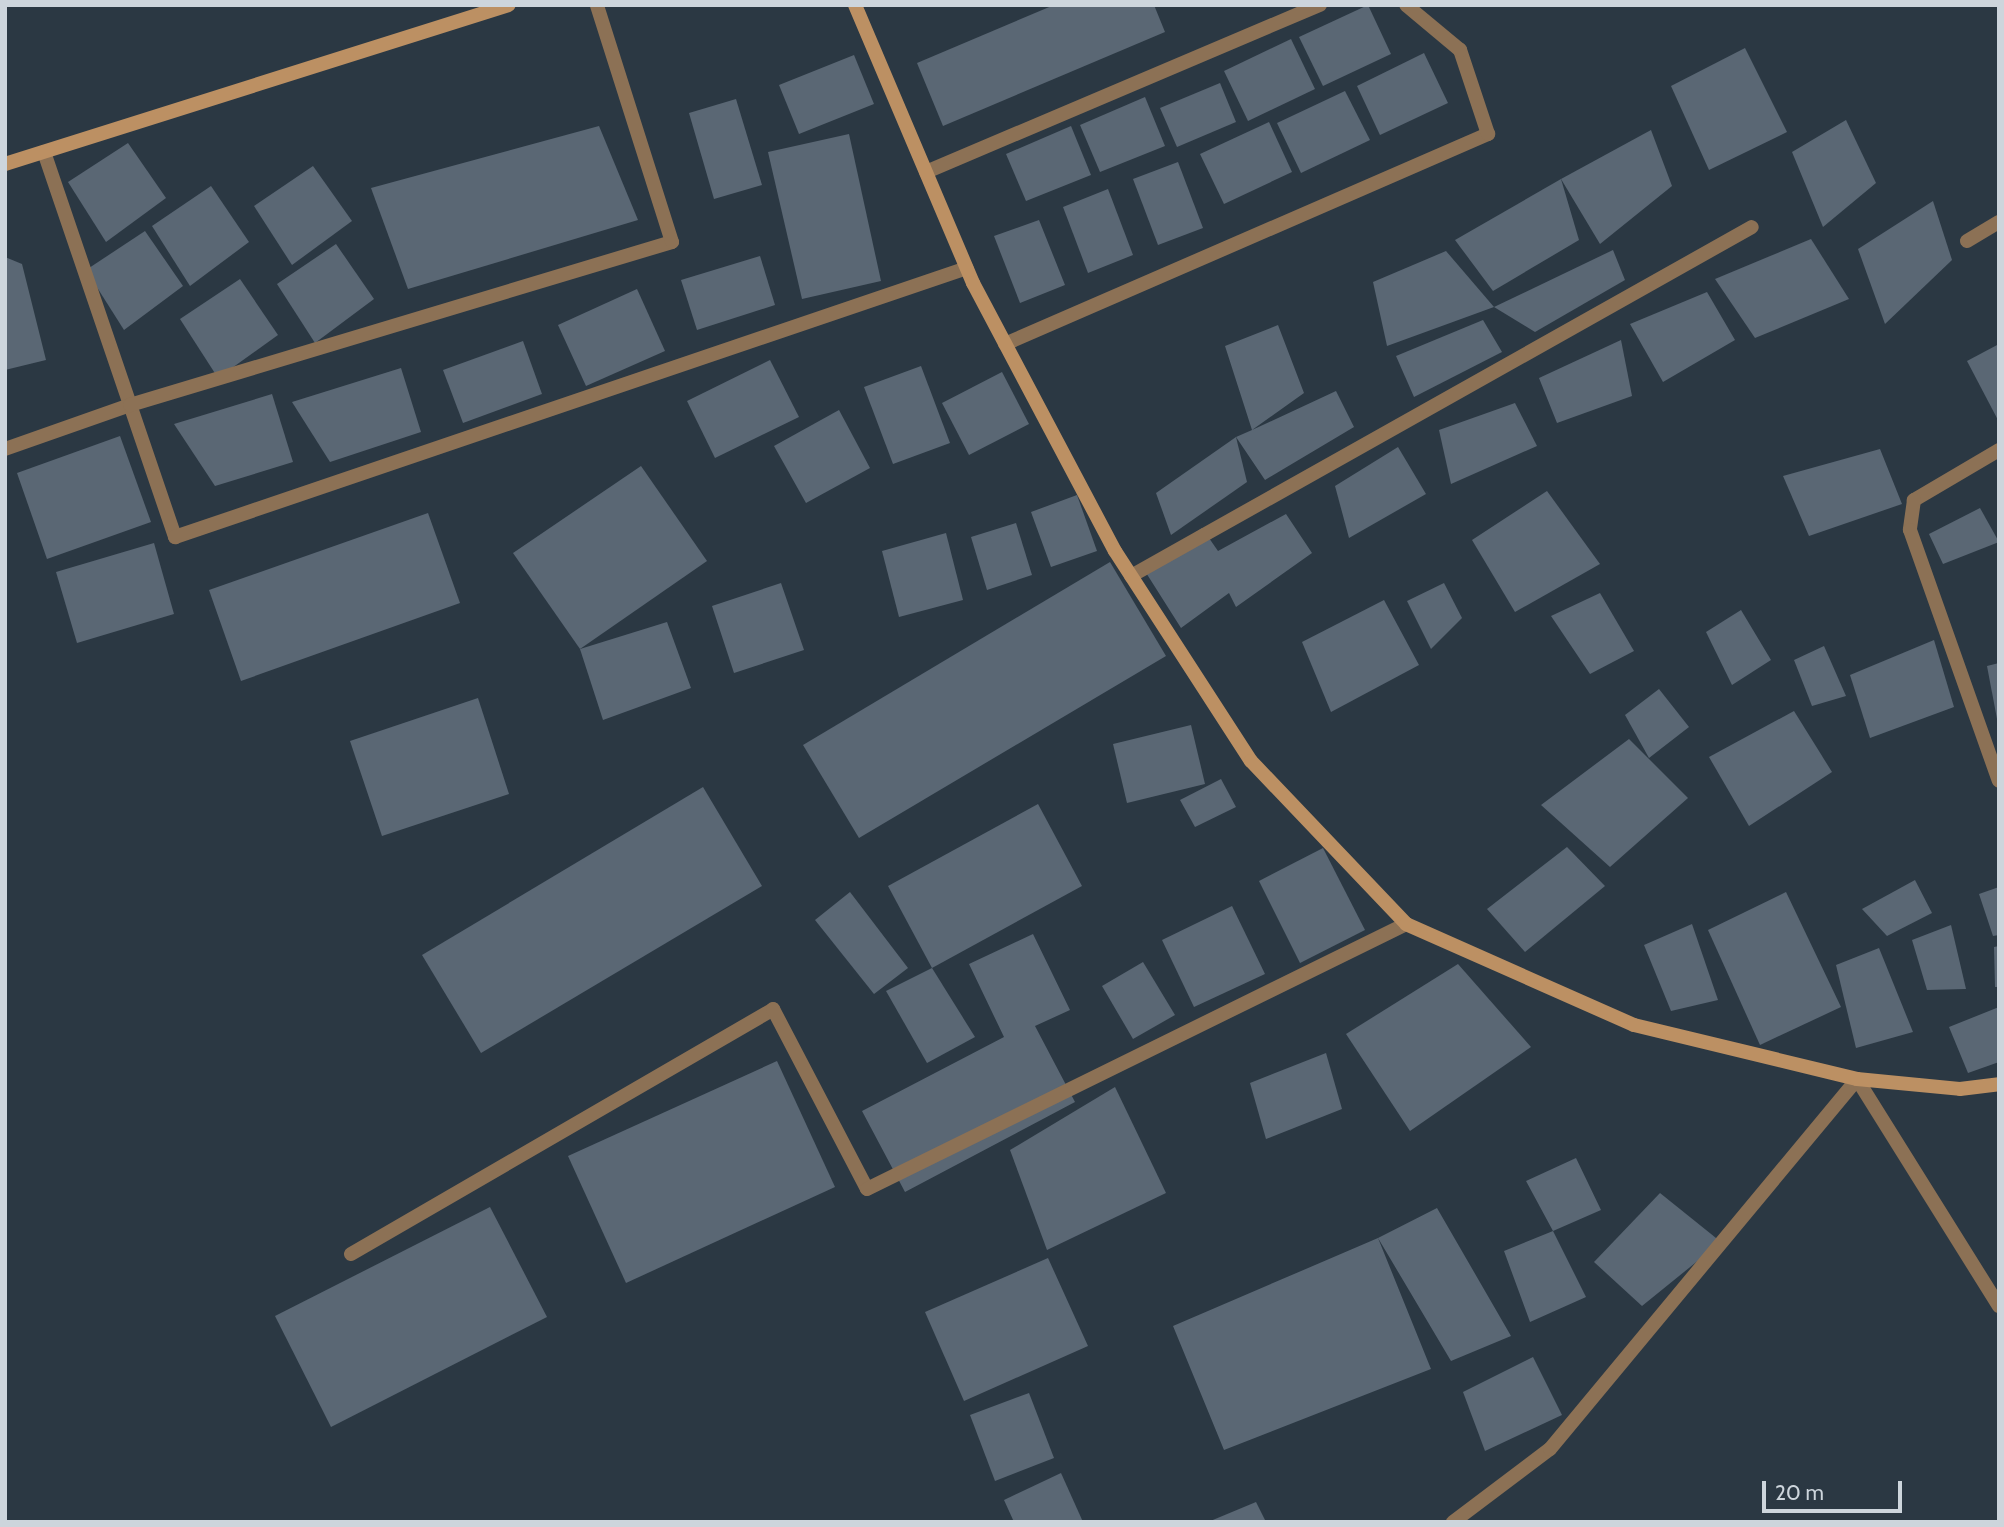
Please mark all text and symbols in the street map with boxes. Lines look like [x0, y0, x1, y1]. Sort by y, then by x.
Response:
scale bar [1766, 1468, 1906, 1512]
text: 20 m [1775, 1480, 1824, 1505]

